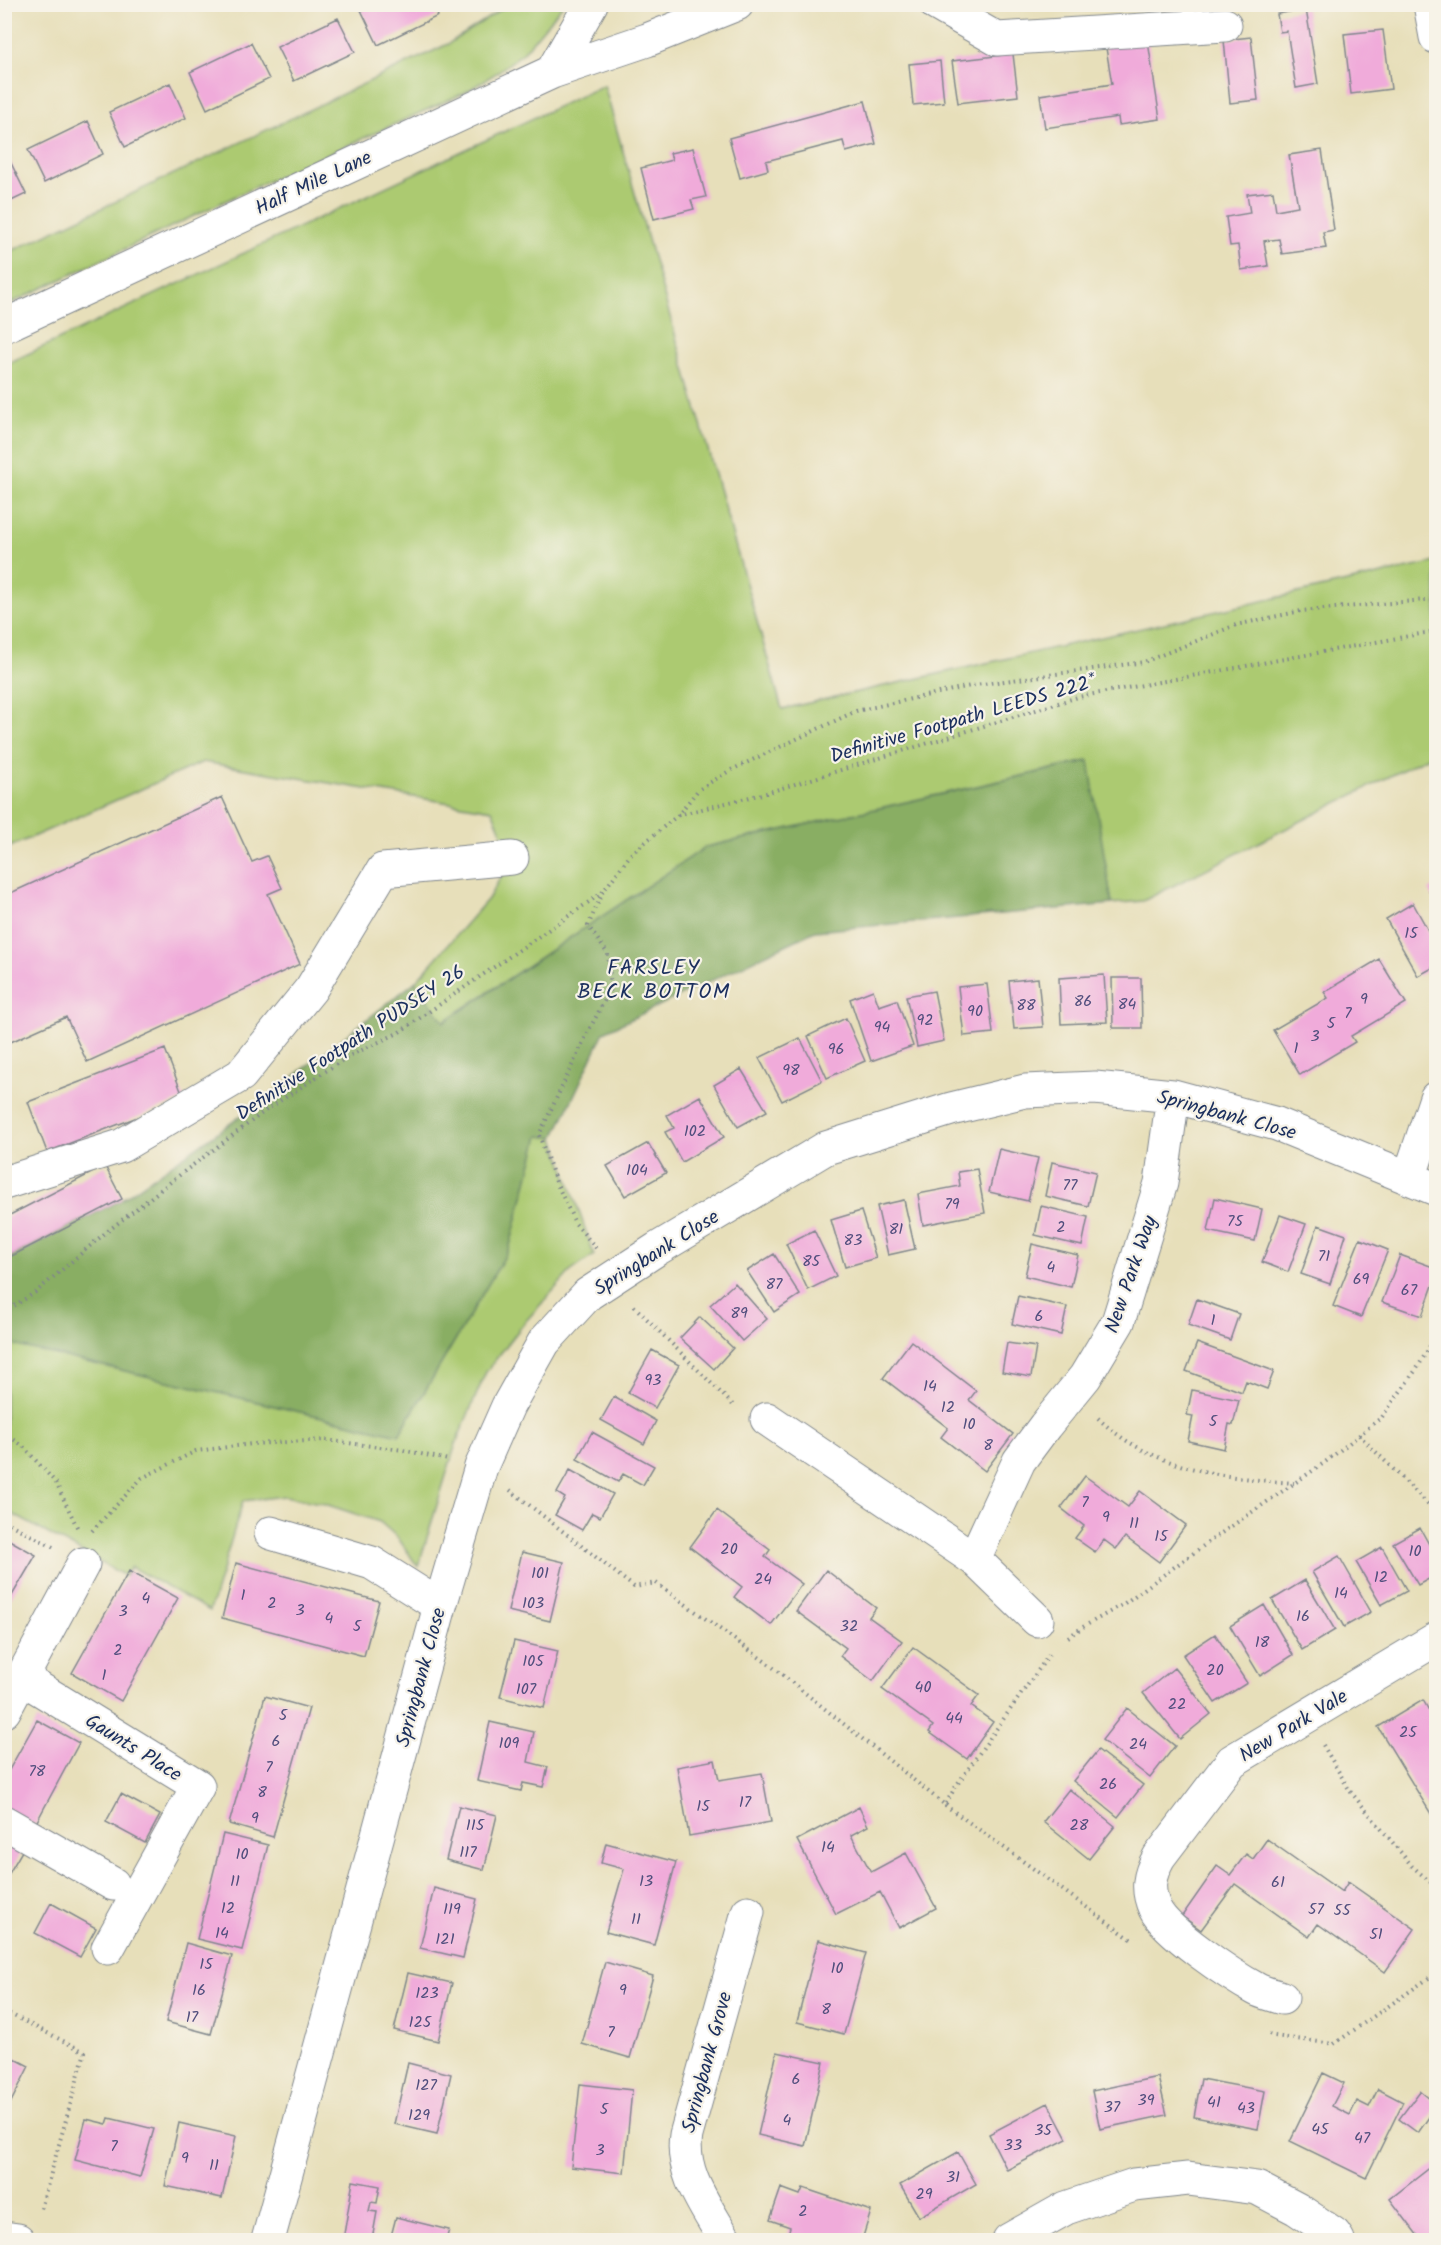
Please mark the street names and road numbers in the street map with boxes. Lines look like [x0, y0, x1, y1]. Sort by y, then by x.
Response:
street label: Half Mile Lane [250, 143, 378, 225]
street label: Definitive Footpath LEEDS 222* [827, 666, 1101, 773]
street label: Definitive Footpath PUDSEY 26 [230, 957, 472, 1130]
street label: Springbank Close [1153, 1082, 1300, 1150]
street label: Springbank Close [588, 1202, 726, 1305]
street label: New Park Way [1097, 1211, 1167, 1338]
street label: Springbank Close [388, 1604, 456, 1751]
street label: New Park Vale [1233, 1682, 1355, 1772]
street label: Gaunts Place [78, 1706, 188, 1791]
street label: Springbank Grove [674, 1988, 742, 2137]

